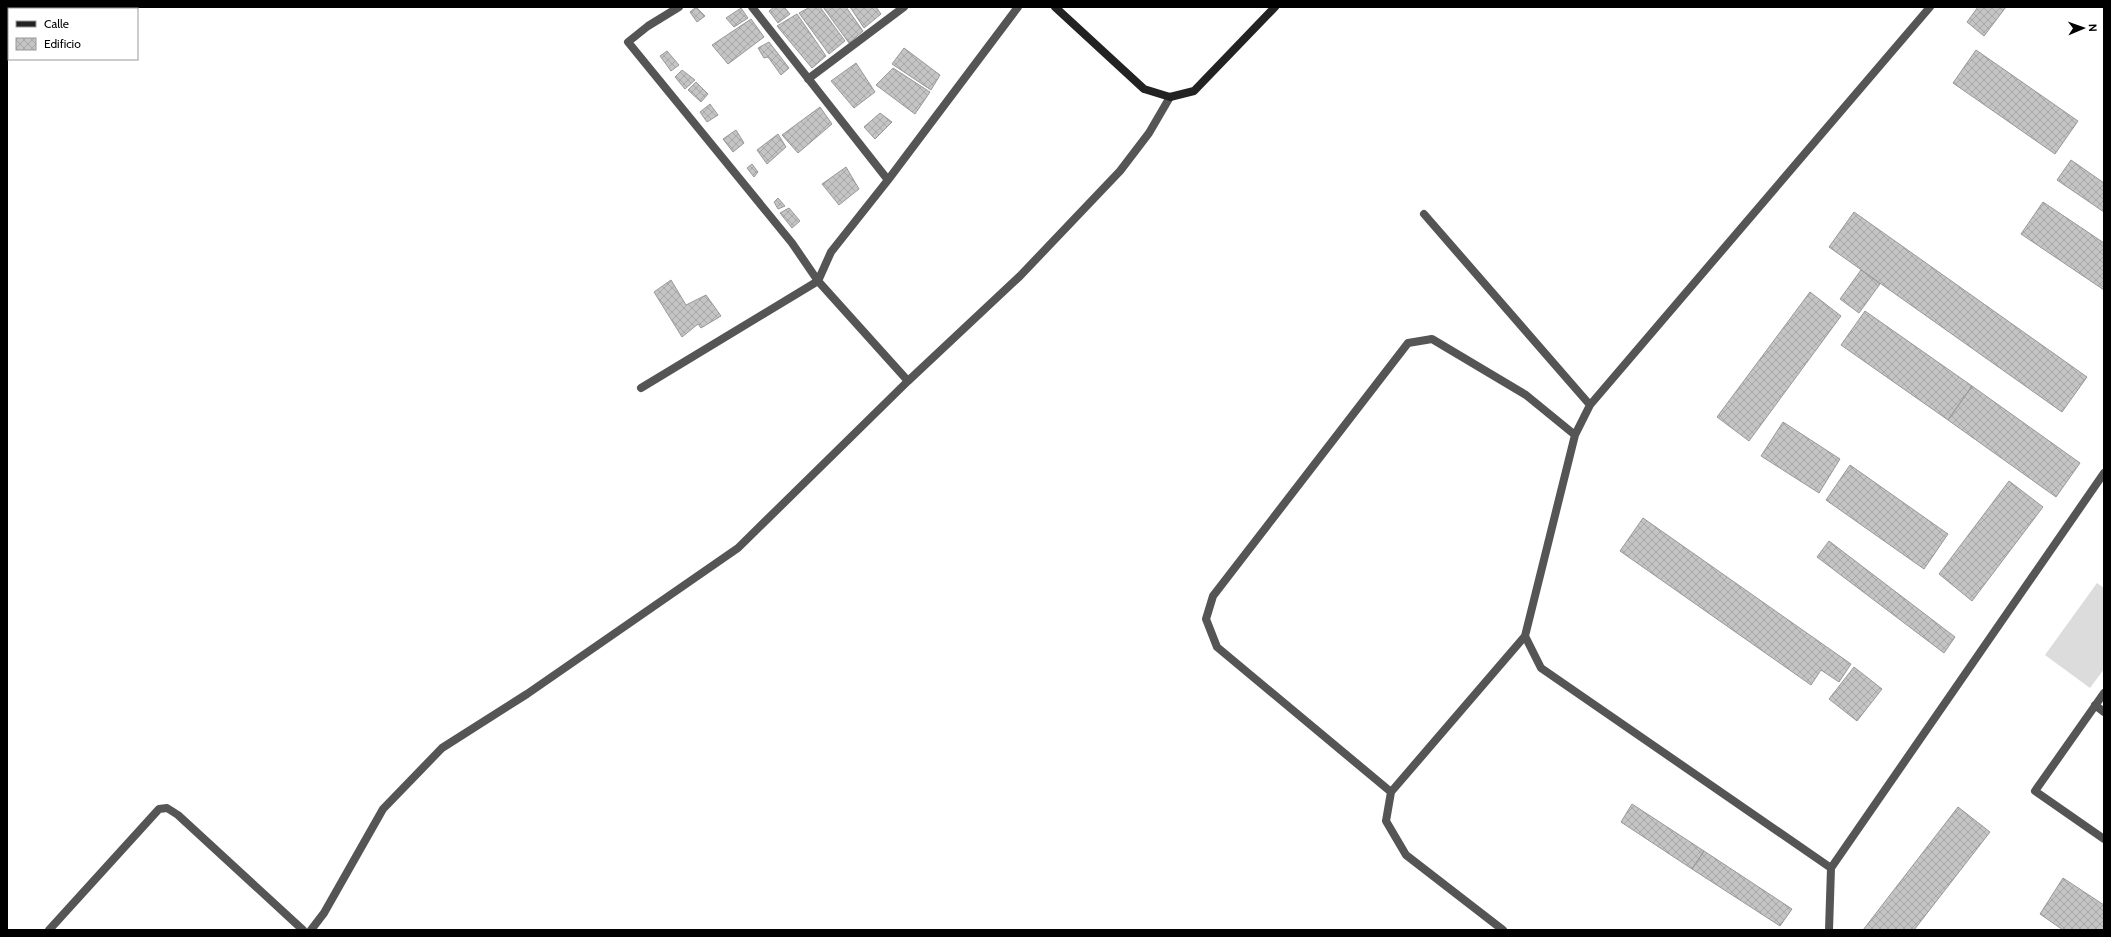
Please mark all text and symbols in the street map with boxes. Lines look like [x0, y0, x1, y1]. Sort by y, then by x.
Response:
legend [8, 8, 138, 60]
north arrow [2063, 8, 2103, 48]
text: Calle [44, 16, 69, 31]
text: N [2086, 24, 2100, 32]
text: Edificio [44, 36, 81, 51]

